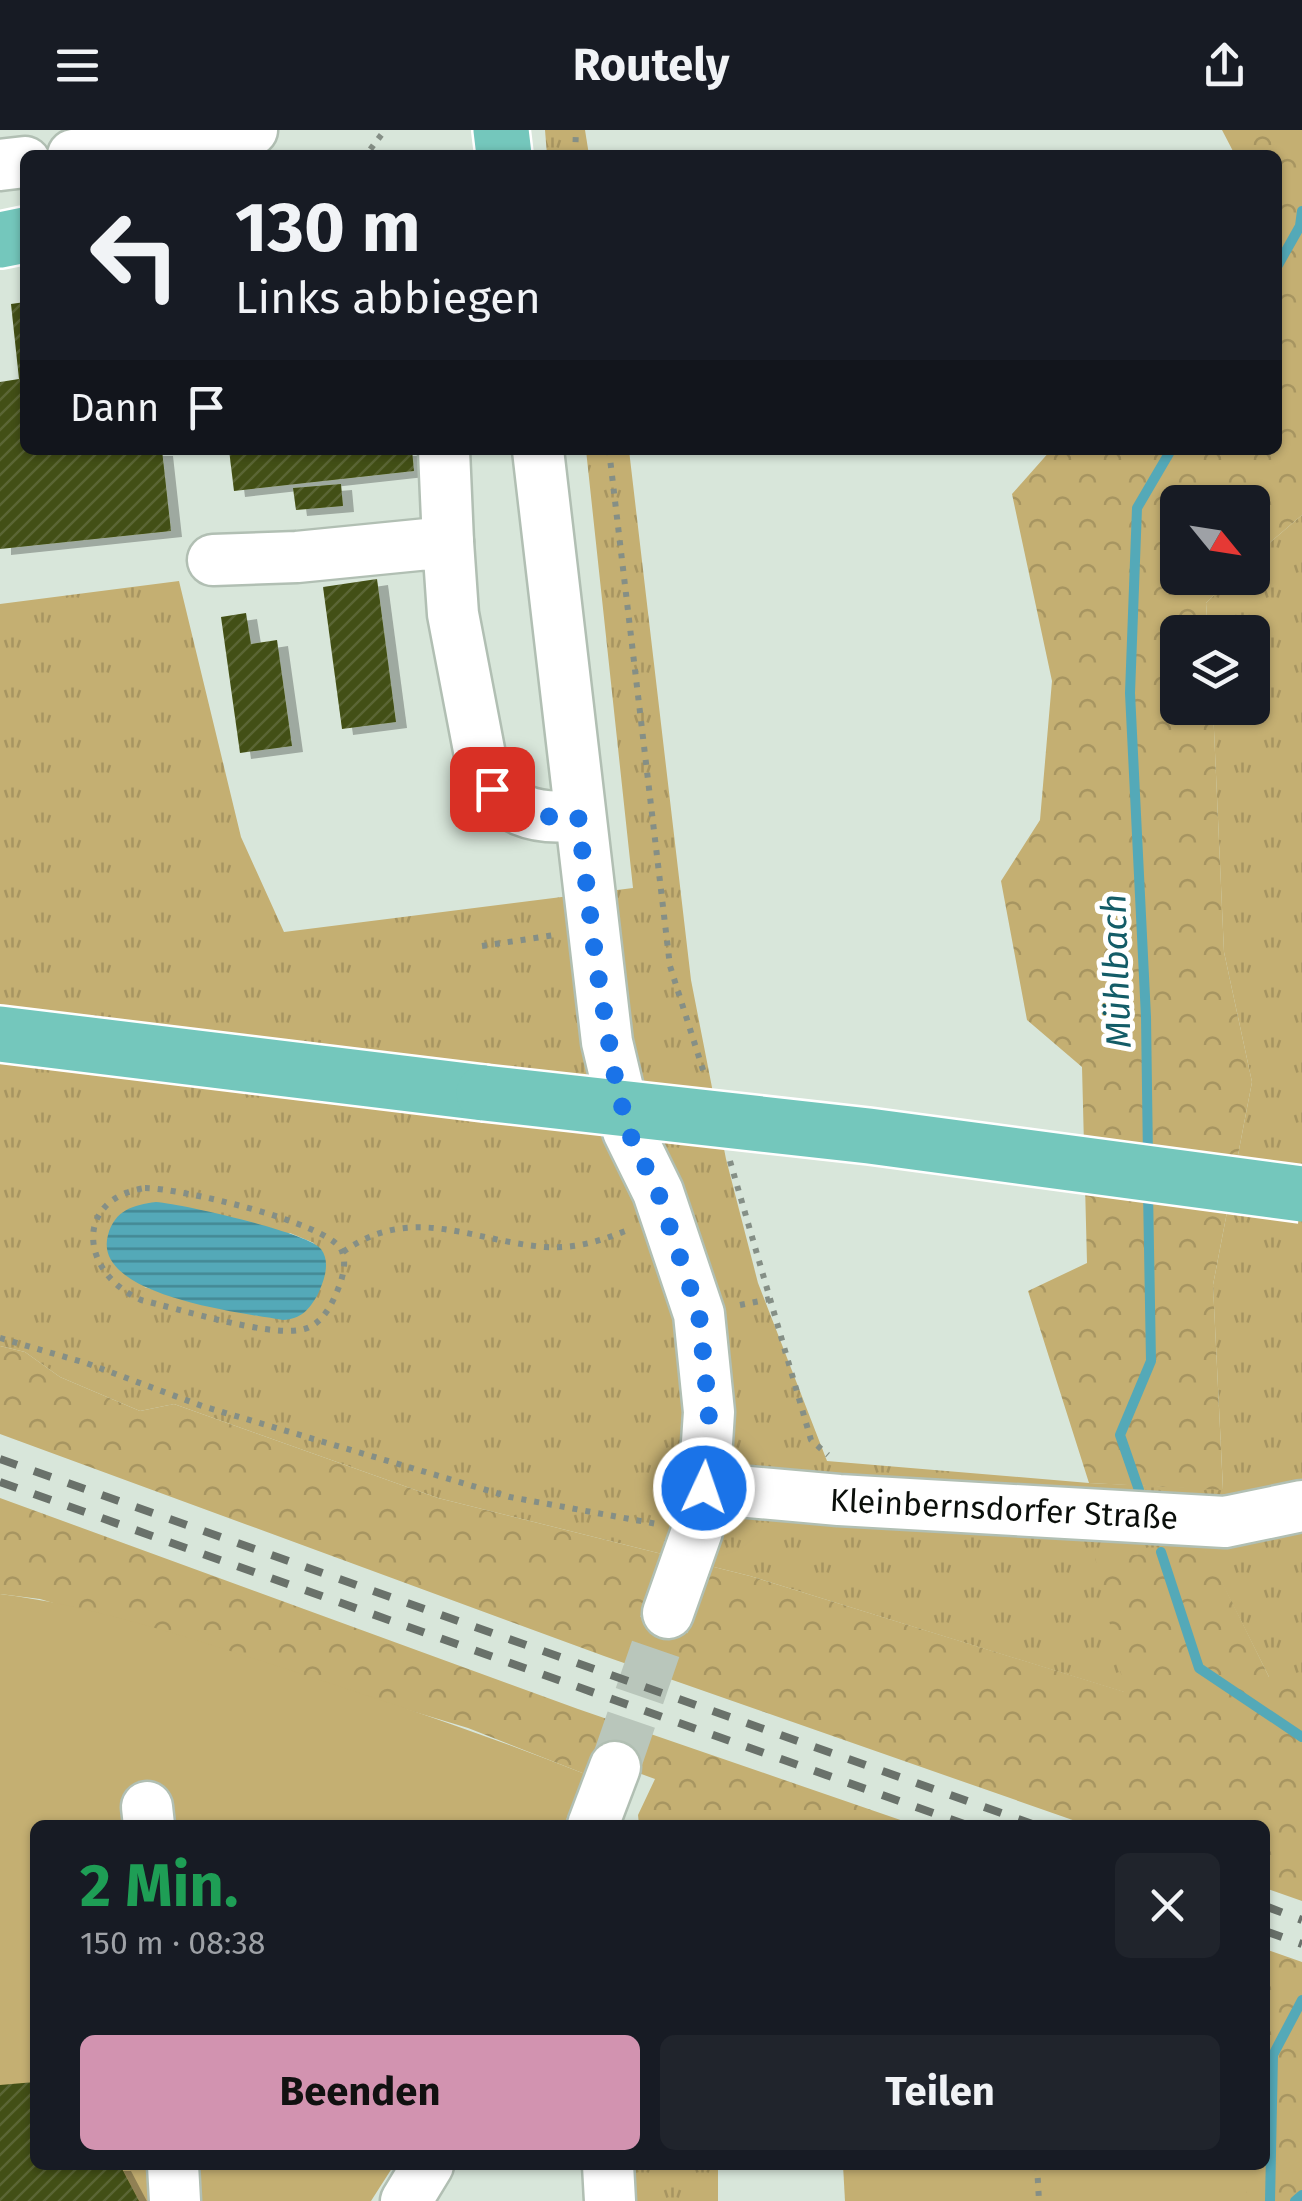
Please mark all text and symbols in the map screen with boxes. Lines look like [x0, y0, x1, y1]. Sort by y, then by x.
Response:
icon: menu [50, 38, 105, 93]
text: Routely [573, 38, 729, 92]
icon: share [1197, 38, 1252, 93]
text: 130 m [235, 186, 421, 270]
icon: left [70, 190, 200, 320]
text: Links abbiegen [235, 271, 541, 325]
icon: arrive [179, 380, 234, 435]
text: Dann [70, 385, 159, 431]
north arrow [1160, 485, 1270, 595]
map controls [1160, 485, 1270, 725]
button: layers [1160, 615, 1270, 725]
pin [450, 747, 535, 832]
icon: arrive [465, 762, 520, 817]
water label: Mühlbach [1092, 893, 1140, 1049]
position arrow [652, 1436, 756, 1540]
street label: Kleinbernsdorfer Straße [829, 1481, 1179, 1537]
text: 2 Min. [80, 1850, 238, 1922]
button: close [1115, 1853, 1220, 1958]
text: 150 m · 08:38 [80, 1924, 265, 1962]
button: Beenden [80, 2035, 640, 2150]
button: Teilen [660, 2035, 1220, 2150]

